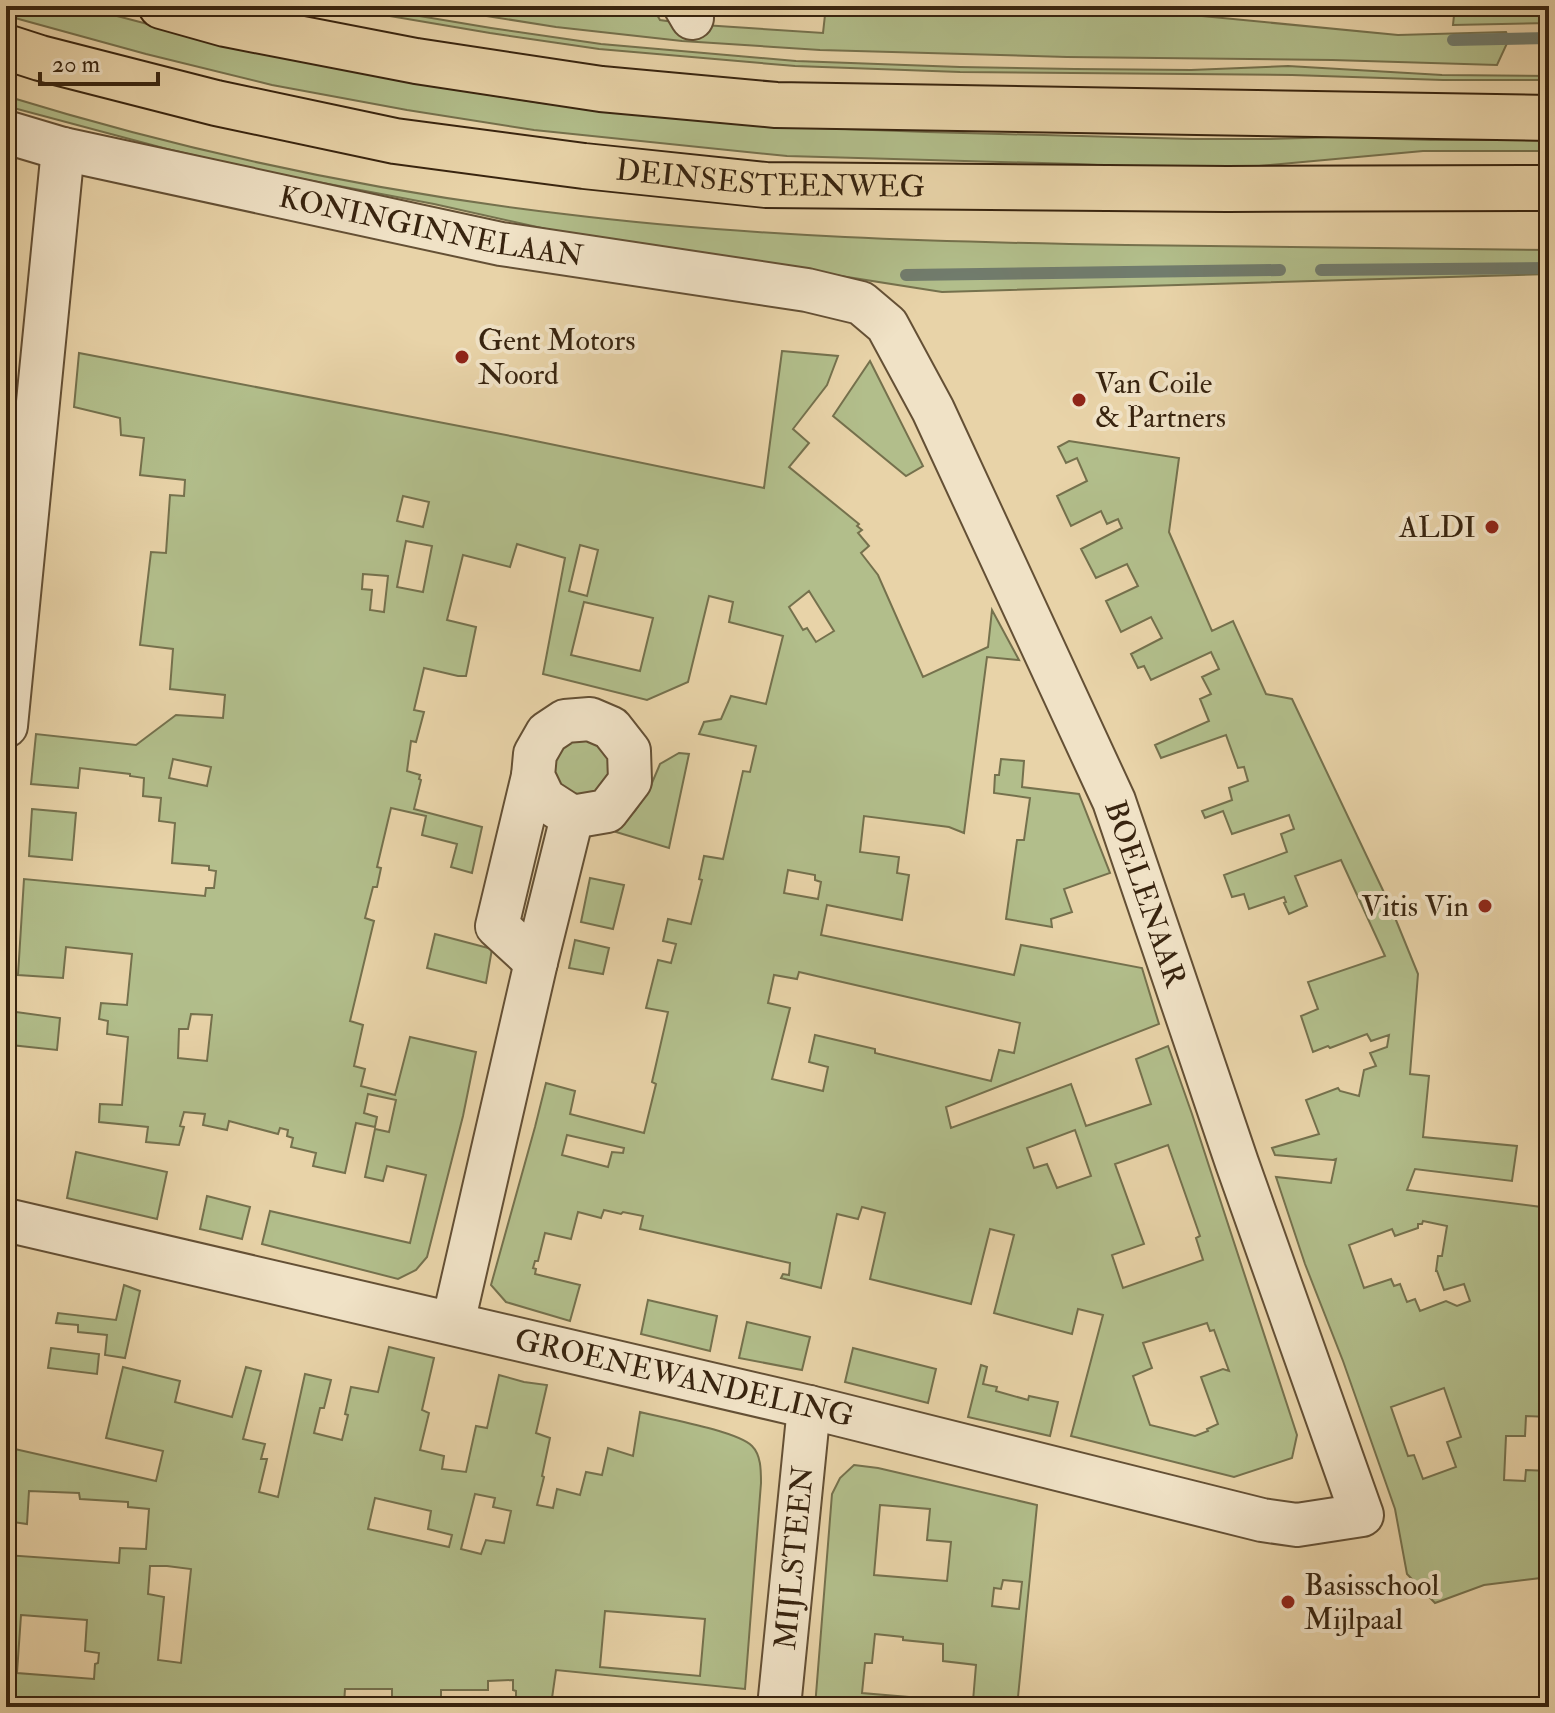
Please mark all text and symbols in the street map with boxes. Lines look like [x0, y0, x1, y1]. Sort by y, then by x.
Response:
scale bar [40, 36, 158, 86]
text: 20 m [52, 49, 101, 80]
street label: DEINSESTEENWEG [614, 151, 925, 205]
street label: KONINGINNELAAN [276, 178, 586, 275]
place label: Gent Motors Noord [478, 322, 636, 393]
marker: Gent Motors Noord [453, 348, 471, 366]
place label: Van Coile & Partners [1095, 365, 1226, 436]
marker: Van Coile & Partners [1070, 391, 1088, 409]
place label: ALDI [1398, 509, 1476, 546]
marker: ALDI [1483, 518, 1501, 536]
street label: BOELENAAR [1097, 795, 1195, 993]
place label: Vitis Vin [1361, 888, 1469, 925]
marker: Vitis Vin [1476, 897, 1494, 915]
street label: GROENEWANDELING [511, 1321, 857, 1435]
street label: MIJLSTEEN [766, 1464, 822, 1651]
place label: Basisschool Mijlpaal [1304, 1567, 1439, 1638]
marker: Basisschool Mijlpaal [1279, 1593, 1297, 1611]

